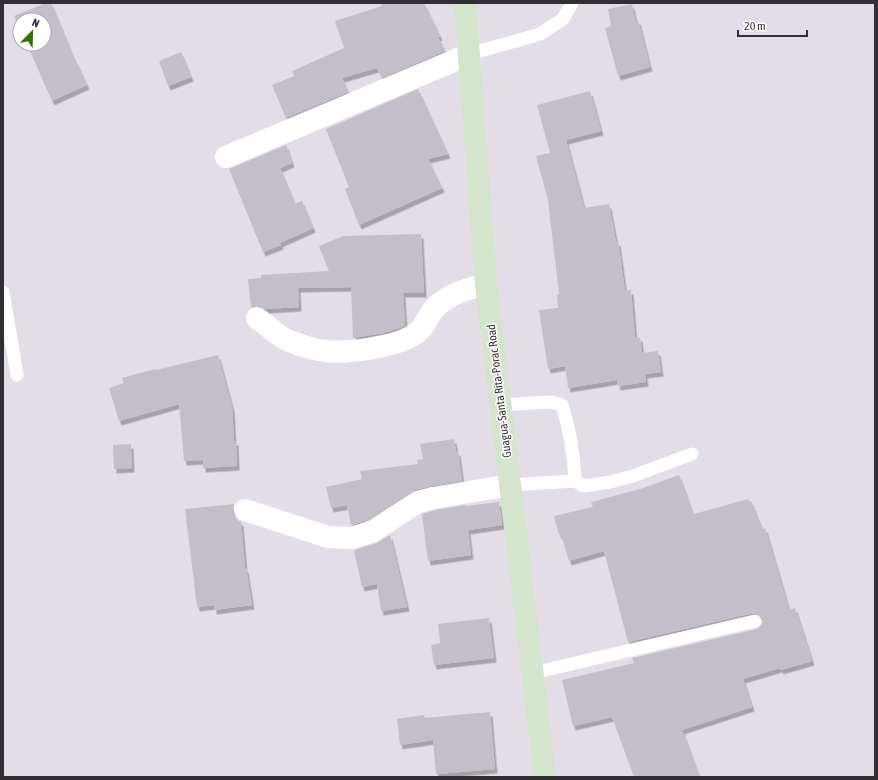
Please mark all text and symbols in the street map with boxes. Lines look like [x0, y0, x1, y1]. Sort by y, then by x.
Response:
north arrow [12, 12, 52, 52]
scale bar [738, 12, 807, 38]
text: N [31, 16, 41, 30]
text: 20 m [744, 19, 766, 33]
street label: Guagua-Santa Rita-Porac Road [484, 323, 514, 459]

